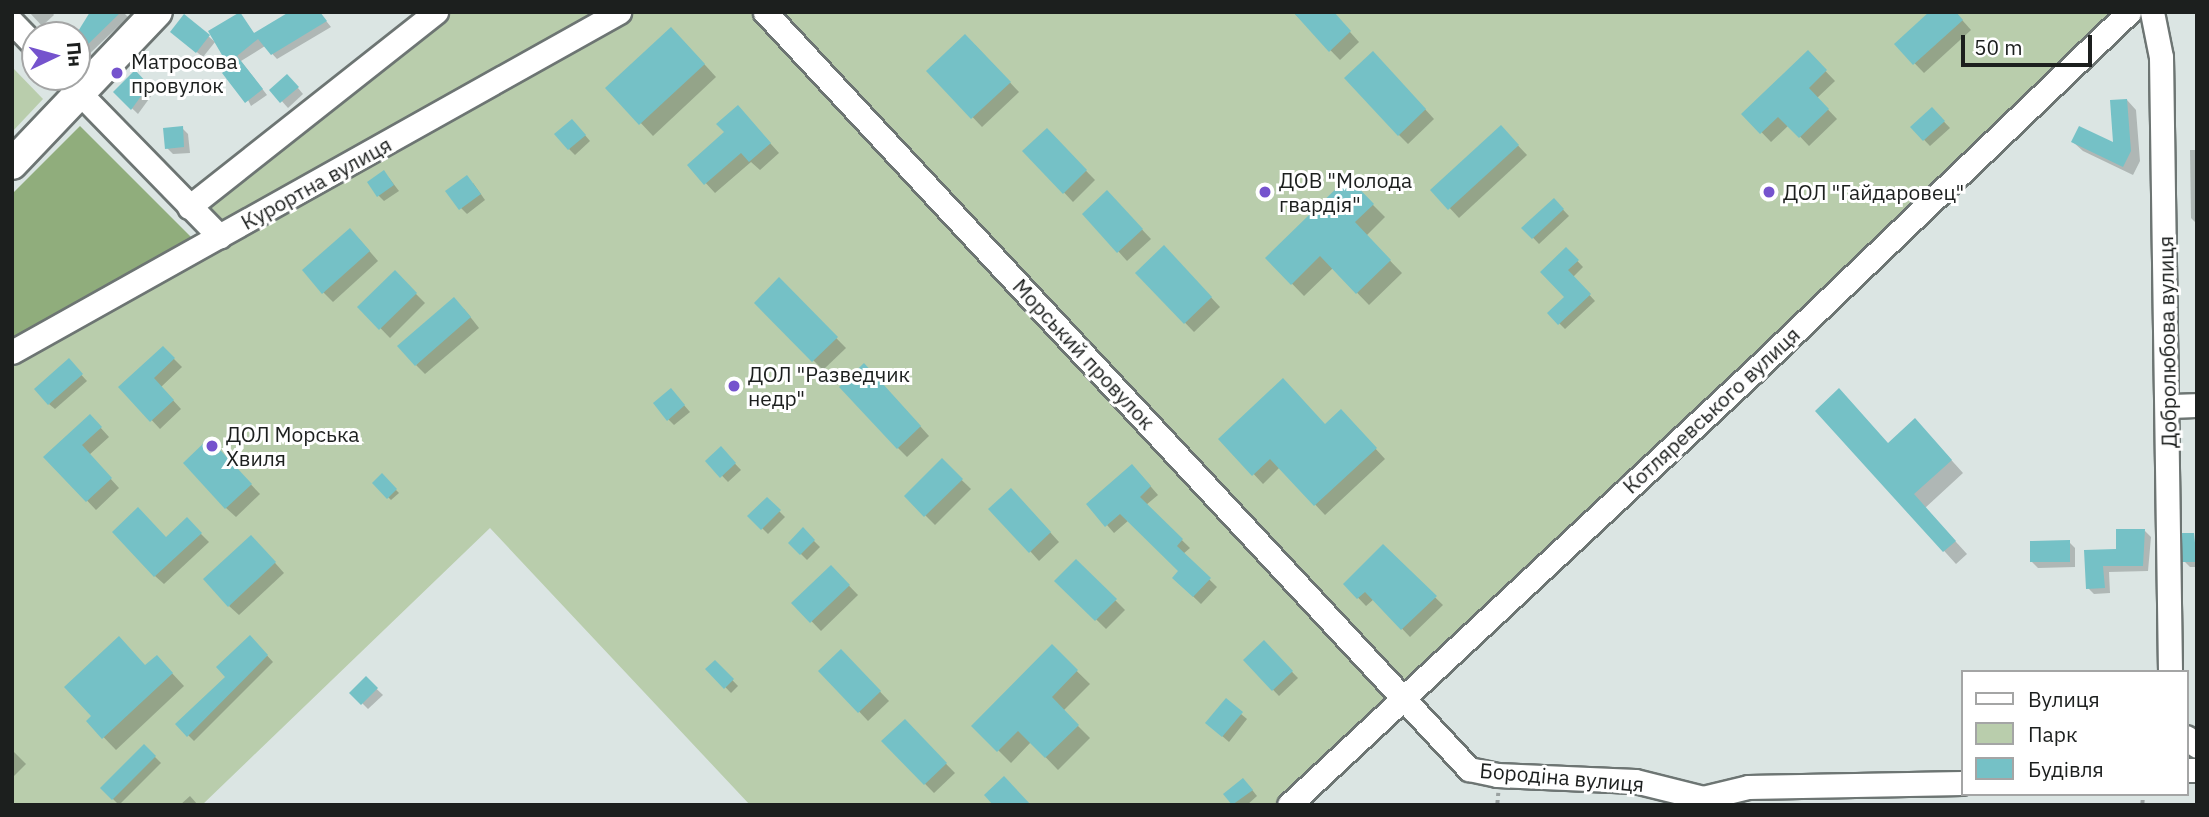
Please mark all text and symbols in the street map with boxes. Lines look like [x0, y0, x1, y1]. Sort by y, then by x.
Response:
north arrow [21, 21, 91, 91]
scale bar [1964, 21, 2095, 65]
text: 50 m [1974, 33, 2023, 61]
text: Пн [62, 41, 88, 68]
place label: Матросова провулок [131, 48, 238, 98]
marker: Матросова провулок [109, 65, 125, 81]
street label: Курортна вулиця [236, 131, 396, 235]
place label: ДОВ "Молода гвардія" [1279, 167, 1412, 217]
place label: ДОЛ "Гайдаровец" [1783, 179, 1964, 205]
marker: ДОВ "Молода гвардія" [1257, 184, 1273, 200]
marker: ДОЛ "Гайдаровец" [1761, 184, 1777, 200]
street label: Добролюбова вулиця [2153, 236, 2181, 448]
street label: Морський провулок [1008, 274, 1160, 434]
street label: Котляревського вулиця [1617, 322, 1805, 498]
place label: ДОЛ "Разведчик недр" [748, 361, 910, 411]
marker: ДОЛ "Разведчик недр" [726, 378, 742, 394]
place label: ДОЛ Морська Хвиля [226, 421, 360, 471]
marker: ДОЛ Морська Хвиля [204, 438, 220, 454]
legend [1960, 670, 2188, 796]
text: Вулиця [2028, 685, 2100, 713]
text: Парк [2028, 720, 2078, 748]
text: Будівля [2028, 755, 2104, 783]
street label: Бородіна вулиця [1479, 757, 1645, 797]

